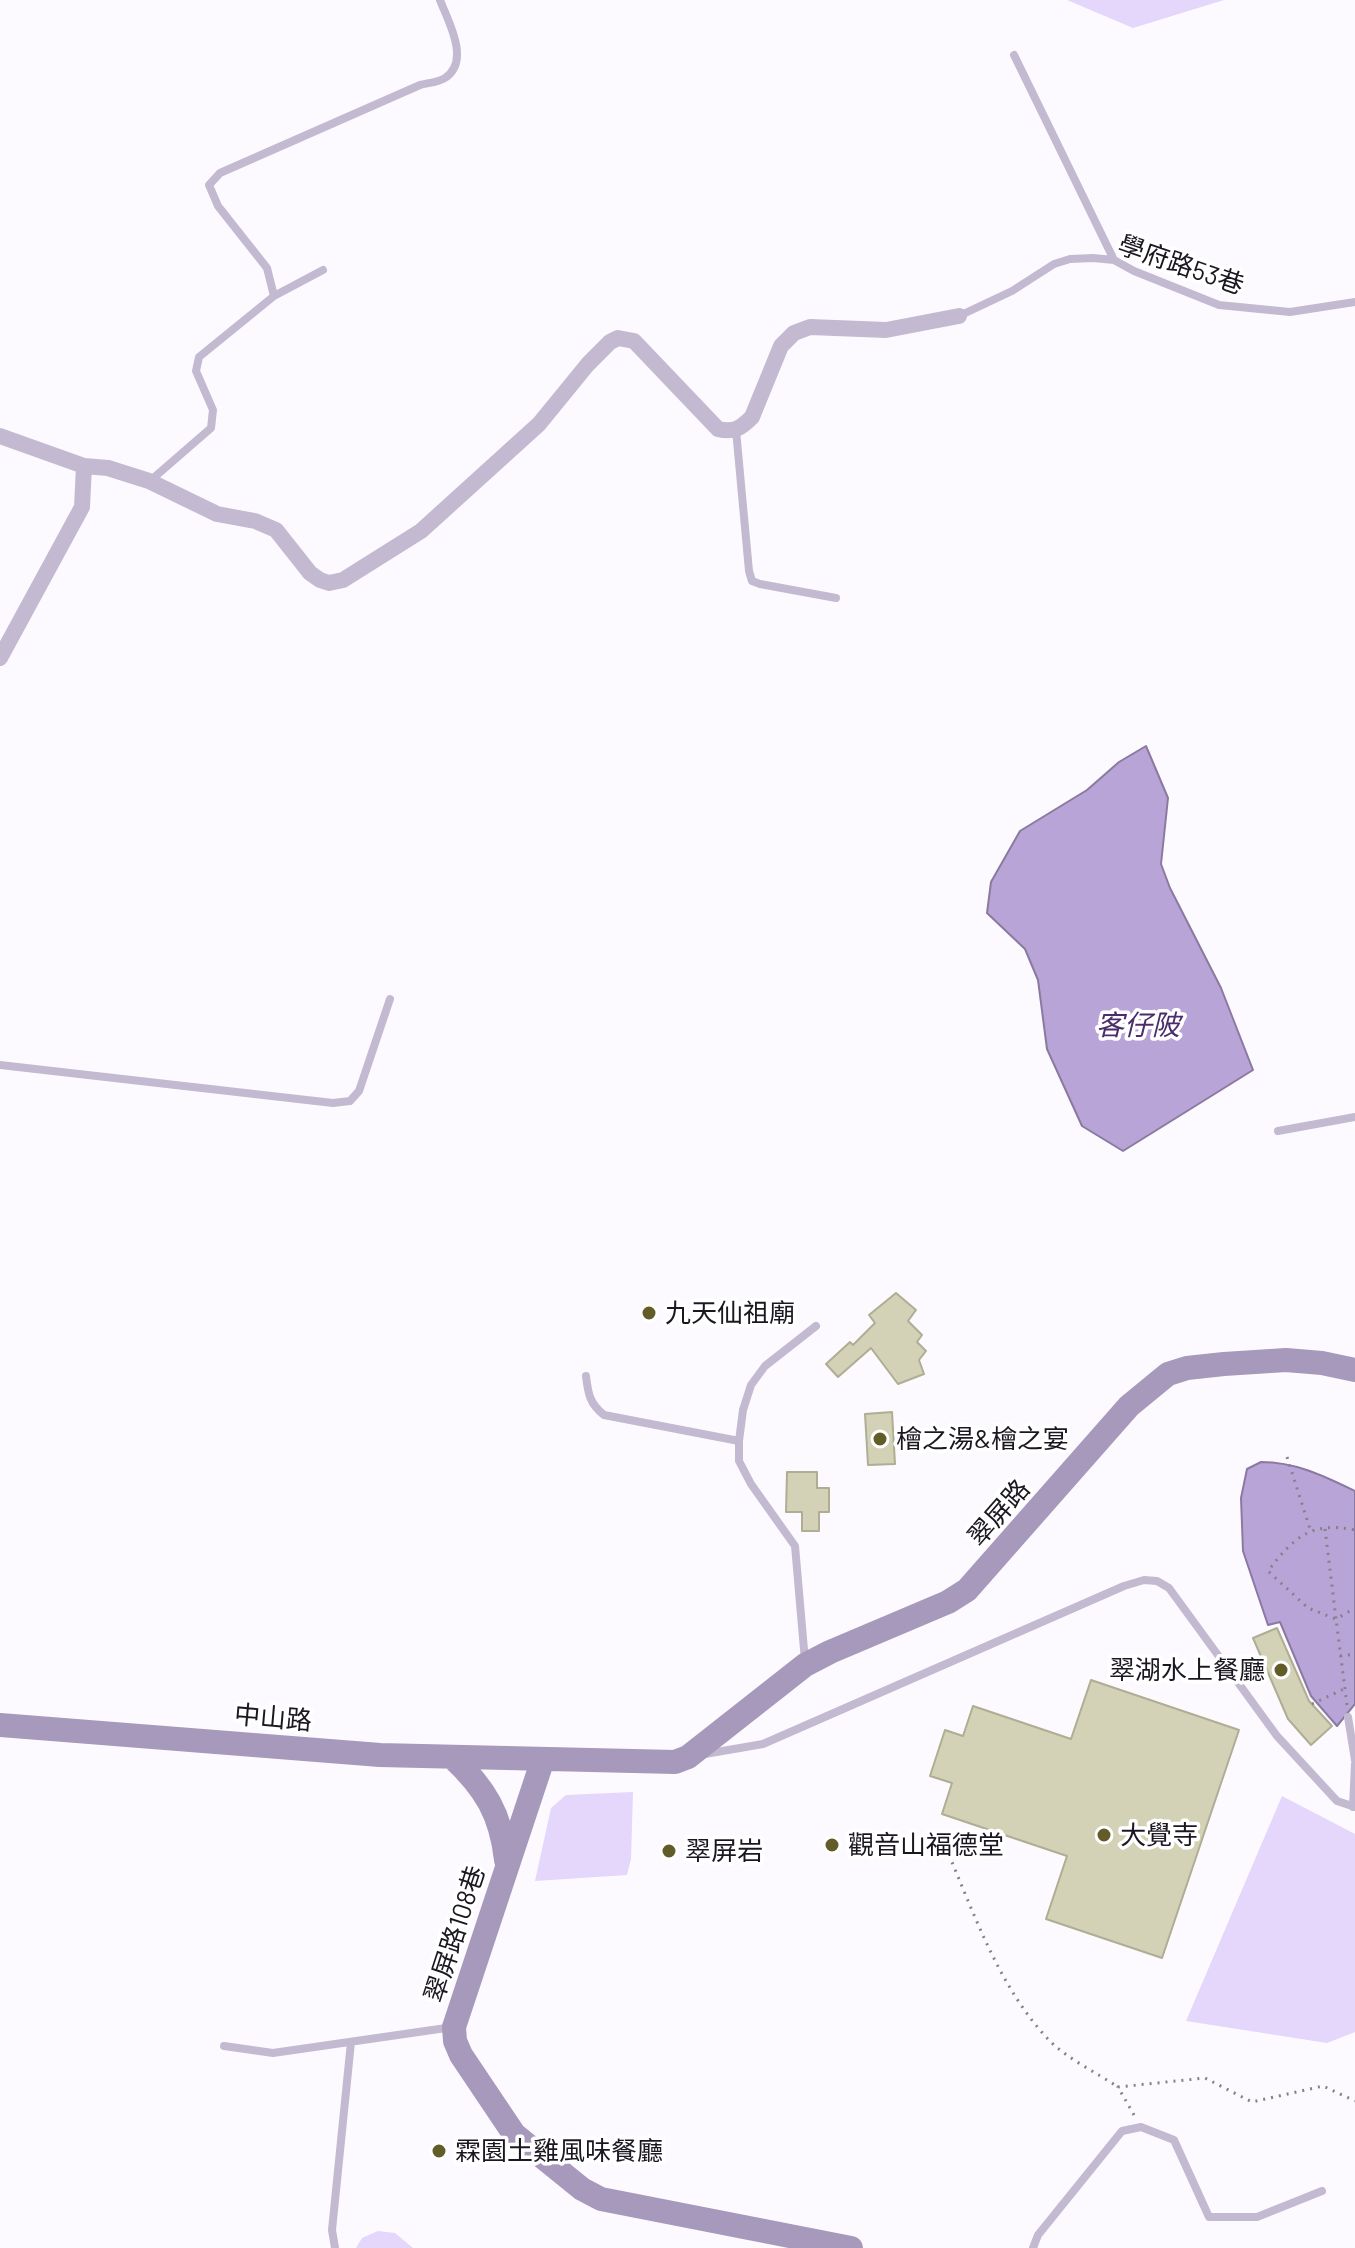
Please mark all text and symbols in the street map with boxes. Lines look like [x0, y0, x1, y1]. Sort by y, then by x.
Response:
street label: 學府路53巷 [1114, 229, 1248, 301]
water label: 客仔陂 [1096, 1009, 1180, 1043]
place label: 九天仙祖廟 [665, 1297, 795, 1329]
marker: 九天仙祖廟 [640, 1304, 658, 1322]
place label: 檜之湯&檜之宴 [896, 1423, 1069, 1455]
marker: 檜之湯&檜之宴 [871, 1430, 889, 1448]
street label: 翠屏路 [962, 1473, 1036, 1553]
place label: 翠湖水上餐廳 [1109, 1654, 1265, 1686]
marker: 翠湖水上餐廳 [1272, 1661, 1290, 1679]
street label: 中山路 [233, 1699, 313, 1737]
place label: 大覺寺 [1120, 1819, 1198, 1851]
marker: 大覺寺 [1095, 1826, 1113, 1844]
place label: 觀音山福德堂 [848, 1829, 1004, 1861]
place label: 翠屏岩 [685, 1835, 763, 1867]
marker: 觀音山福德堂 [823, 1836, 841, 1854]
marker: 翠屏岩 [660, 1842, 678, 1860]
street label: 翠屏路108巷 [418, 1862, 492, 2006]
place label: 霖園土雞風味餐廳 [455, 2135, 663, 2167]
marker: 霖園土雞風味餐廳 [430, 2142, 448, 2160]

